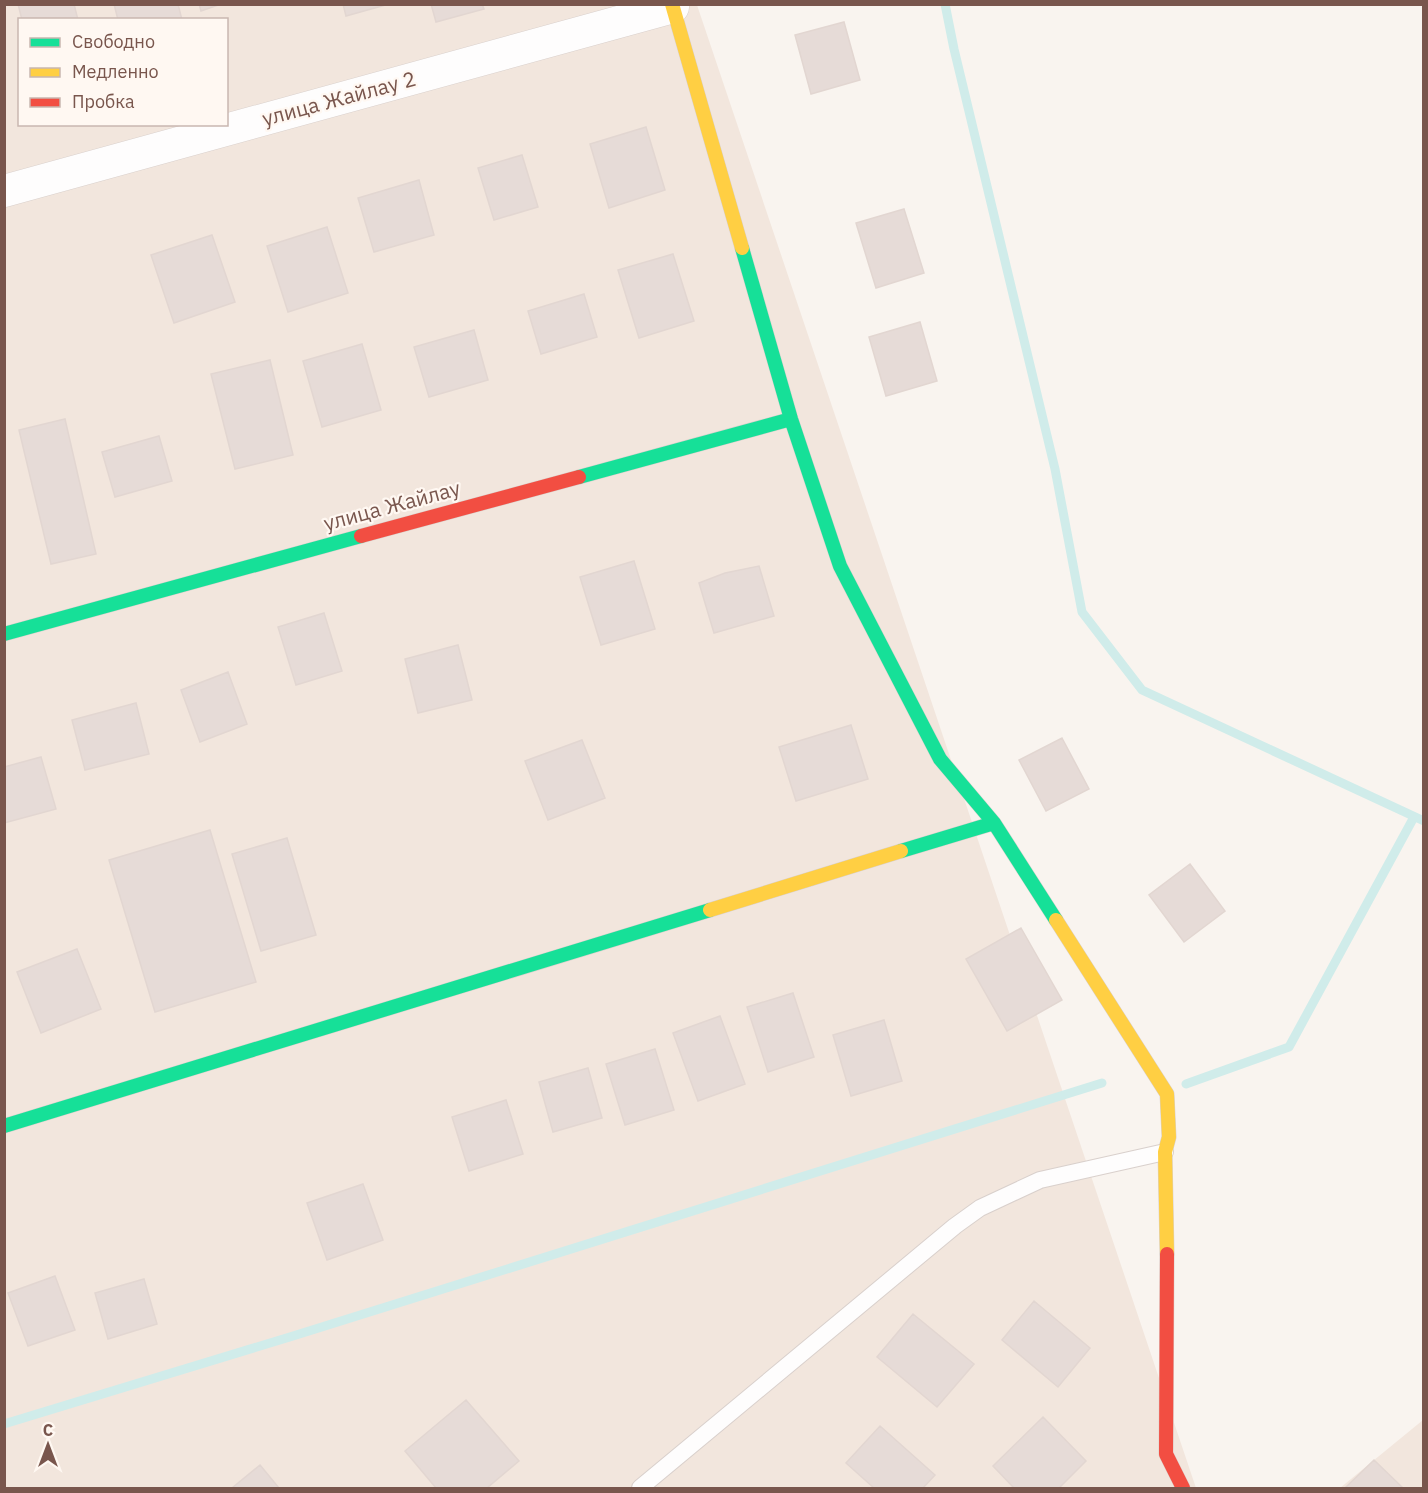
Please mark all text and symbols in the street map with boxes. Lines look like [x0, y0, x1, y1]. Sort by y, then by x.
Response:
legend [18, 18, 228, 126]
text: Свободно [72, 30, 155, 53]
text: Медленно [72, 60, 159, 83]
street label: улица Жайлау 2 [259, 64, 419, 132]
text: Пробка [72, 90, 135, 113]
street label: улица Жайлау [320, 473, 464, 537]
north arrow [18, 1415, 78, 1475]
text: С [43, 1420, 53, 1440]

